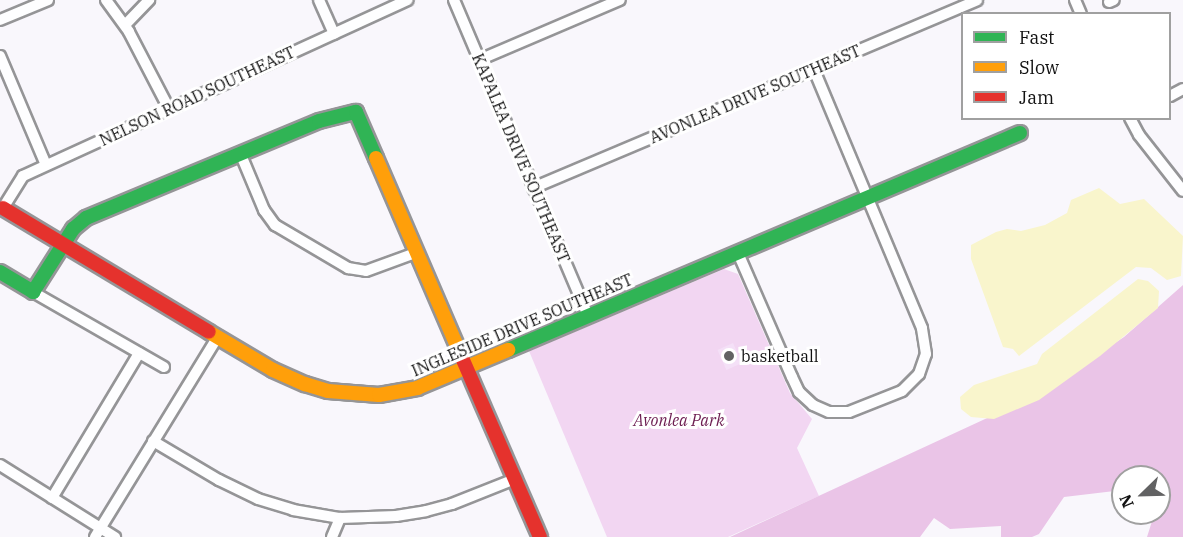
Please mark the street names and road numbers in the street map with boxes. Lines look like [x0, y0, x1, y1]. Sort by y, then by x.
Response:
street label: AVONLEA DRIVE SOUTHEAST [647, 41, 863, 147]
street label: NELSON ROAD SOUTHEAST [96, 42, 298, 150]
street label: KAPALEA DRIVE SOUTHEAST [468, 50, 574, 266]
street label: INGLESIDE DRIVE SOUTHEAST [409, 270, 635, 380]

